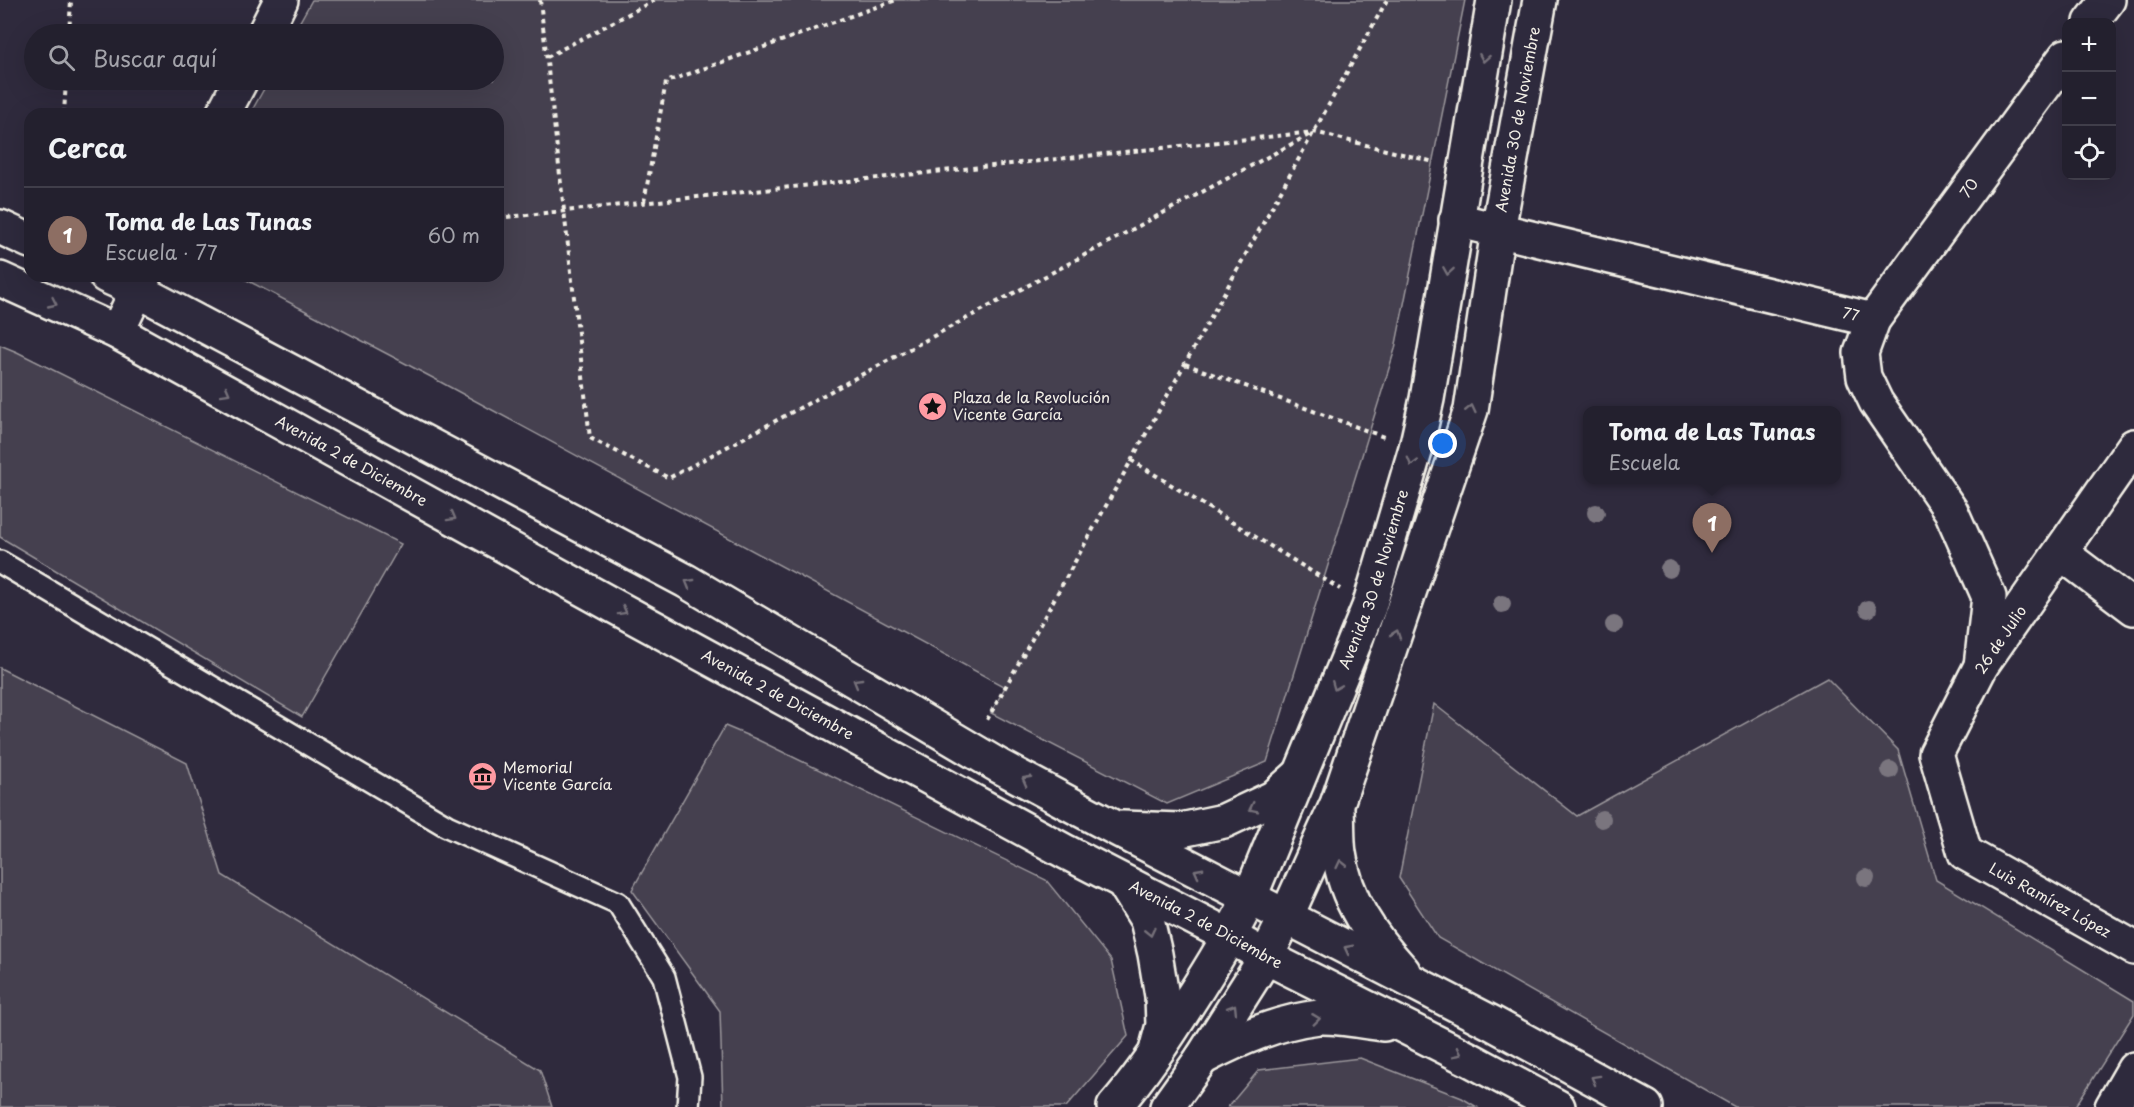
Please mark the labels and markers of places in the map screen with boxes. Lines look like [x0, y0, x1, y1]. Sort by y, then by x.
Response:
place label: Plaza de la Revolución Vicente García [953, 385, 1110, 425]
place icon: Plaza de la Revolución Vicente García [916, 391, 948, 423]
pin: 1 [1692, 504, 1732, 553]
place label: Memorial Vicente García [503, 755, 613, 795]
museum icon: Memorial Vicente García [466, 761, 498, 793]

